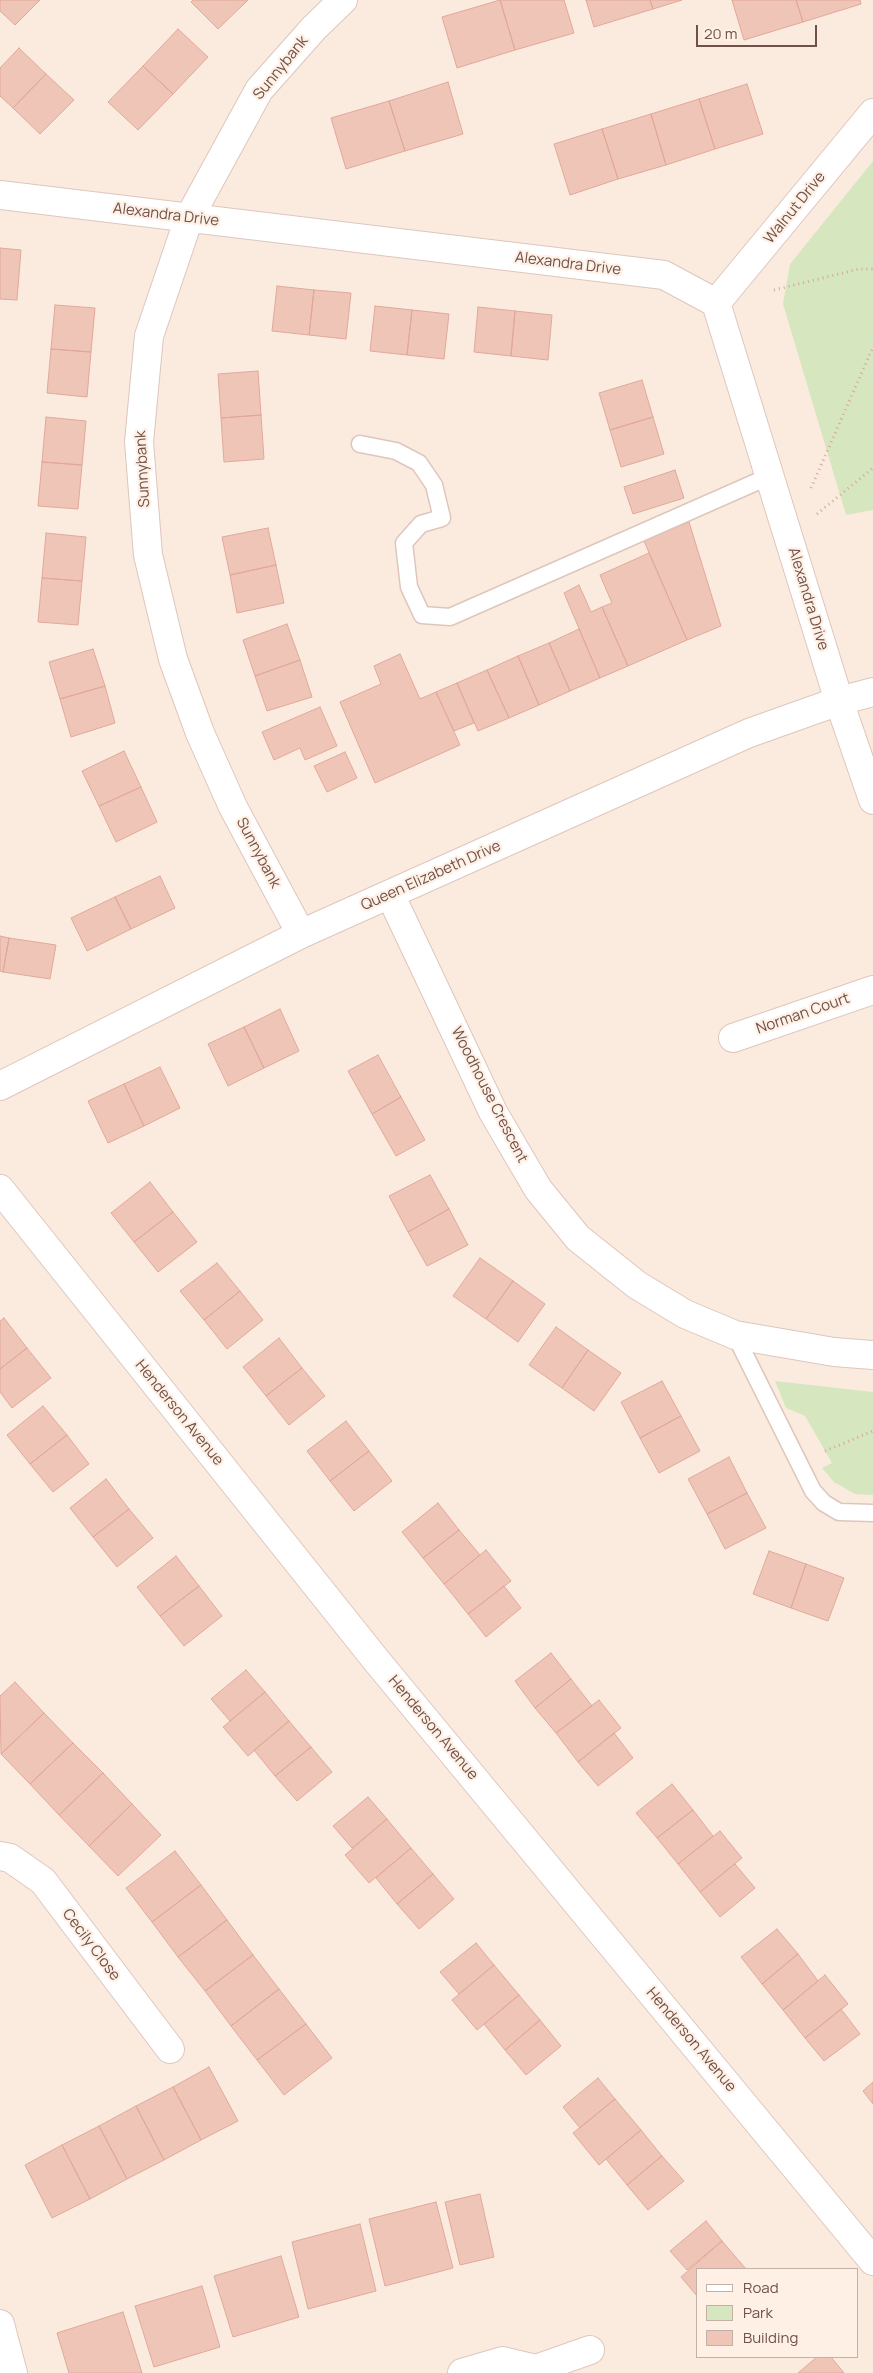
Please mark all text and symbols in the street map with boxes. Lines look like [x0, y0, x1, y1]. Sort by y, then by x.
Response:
scale bar [698, 15, 819, 47]
text: 20 m [704, 23, 737, 44]
street label: Sunnybank [250, 32, 312, 104]
street label: Walnut Drive [761, 168, 829, 248]
street label: Alexandra Drive [112, 200, 220, 230]
street label: Alexandra Drive [514, 249, 622, 279]
street label: Sunnybank [132, 430, 154, 508]
street label: Alexandra Drive [784, 545, 832, 653]
street label: Sunnybank [232, 815, 284, 891]
street label: Queen Elizabeth Drive [358, 837, 504, 915]
street label: Norman Court [754, 990, 852, 1038]
street label: Woodhouse Crescent [447, 1024, 531, 1166]
street label: Henderson Avenue [131, 1357, 227, 1469]
street label: Henderson Avenue [384, 1672, 482, 1784]
street label: Cecily Close [58, 1906, 124, 1984]
street label: Henderson Avenue [642, 1984, 740, 2096]
legend [696, 2268, 858, 2358]
text: Road [743, 2277, 779, 2298]
text: Park [743, 2302, 773, 2323]
text: Building [743, 2327, 798, 2348]

